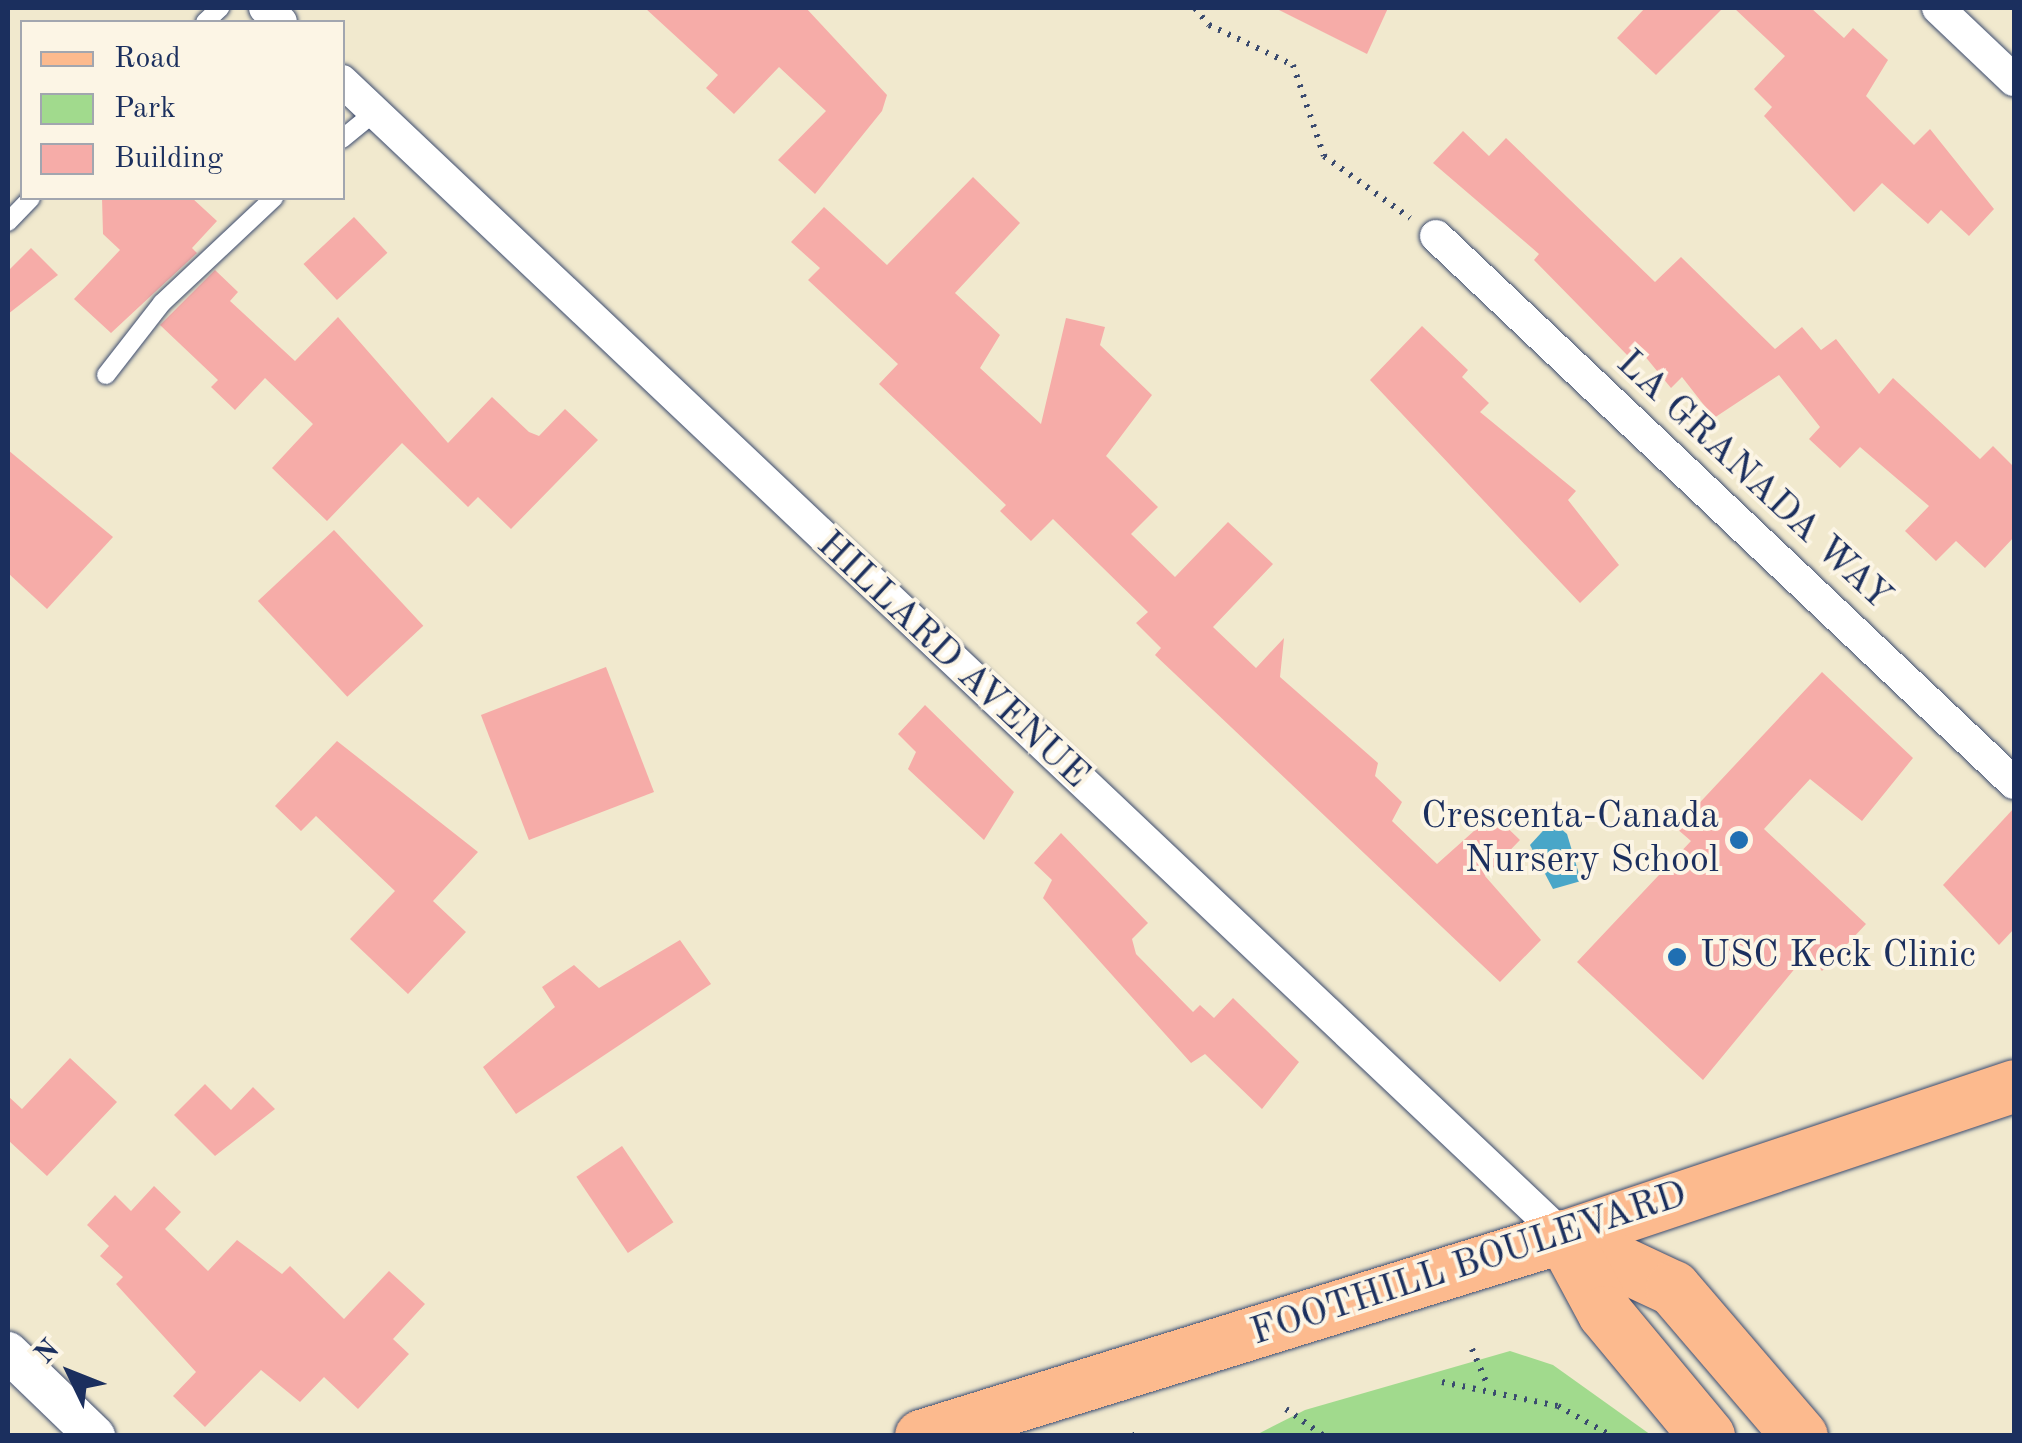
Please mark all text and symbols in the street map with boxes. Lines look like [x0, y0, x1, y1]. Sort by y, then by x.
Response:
legend [20, 20, 345, 200]
text: Road [114, 44, 181, 74]
text: Park [114, 94, 176, 124]
text: Building [114, 144, 223, 174]
street label: LA GRANADA WAY [1606, 342, 1900, 620]
street label: HILLARD AVENUE [806, 523, 1098, 799]
place label: Crescenta-Canada Nursery School [1421, 795, 1719, 884]
marker: Crescenta-Canada Nursery School [1728, 829, 1750, 851]
place label: USC Keck Clinic [1700, 934, 1976, 980]
marker: USC Keck Clinic [1664, 944, 1690, 970]
street label: FOOTHILL BOULEVARD [1245, 1173, 1693, 1357]
north arrow [20, 1323, 120, 1423]
text: N [31, 1335, 66, 1370]

